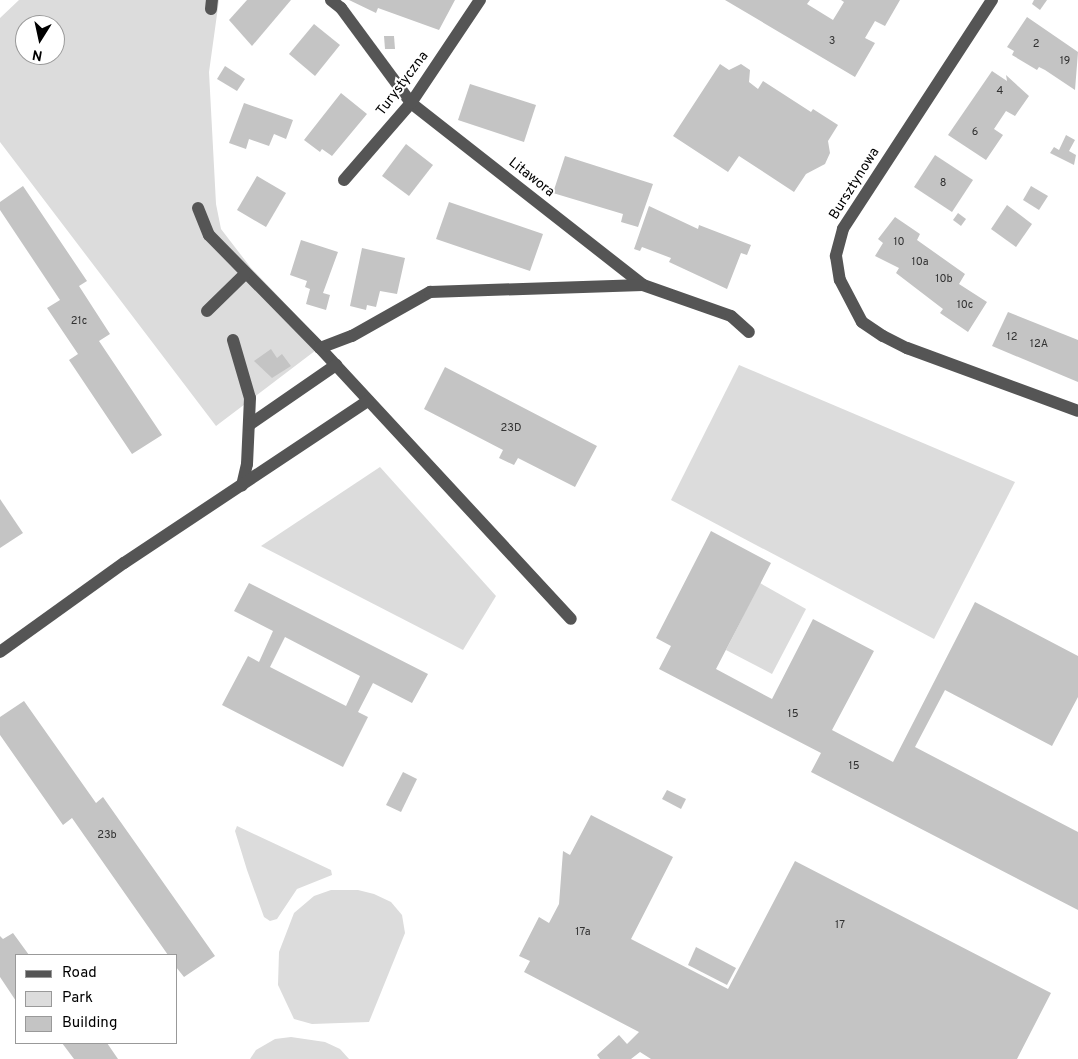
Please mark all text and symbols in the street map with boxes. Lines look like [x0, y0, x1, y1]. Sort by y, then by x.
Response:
north arrow [15, 15, 65, 65]
house number: 3 [829, 34, 835, 48]
house number: 2 [1033, 37, 1039, 51]
text: N [31, 45, 44, 64]
street label: Turystyczna [373, 48, 433, 120]
house number: 19 [1060, 54, 1070, 68]
house number: 4 [997, 84, 1003, 98]
house number: 6 [972, 125, 978, 139]
street label: Bursztynowa [826, 145, 884, 223]
street label: Litawora [505, 155, 557, 201]
house number: 8 [940, 176, 946, 190]
house number: 10 [893, 235, 905, 249]
house number: 10a [912, 255, 928, 269]
house number: 10b [935, 272, 953, 286]
house number: 10c [957, 298, 973, 312]
house number: 21c [71, 314, 87, 328]
house number: 12 [1007, 330, 1017, 344]
house number: 12A [1030, 337, 1048, 351]
house number: 23D [501, 421, 521, 435]
house number: 15 [788, 707, 798, 721]
house number: 15 [849, 759, 859, 773]
house number: 23b [97, 828, 117, 842]
house number: 17 [835, 918, 845, 932]
house number: 17a [575, 925, 591, 939]
legend [15, 954, 178, 1044]
text: Road [62, 964, 97, 983]
text: Park [62, 989, 93, 1008]
text: Building [62, 1014, 117, 1033]

